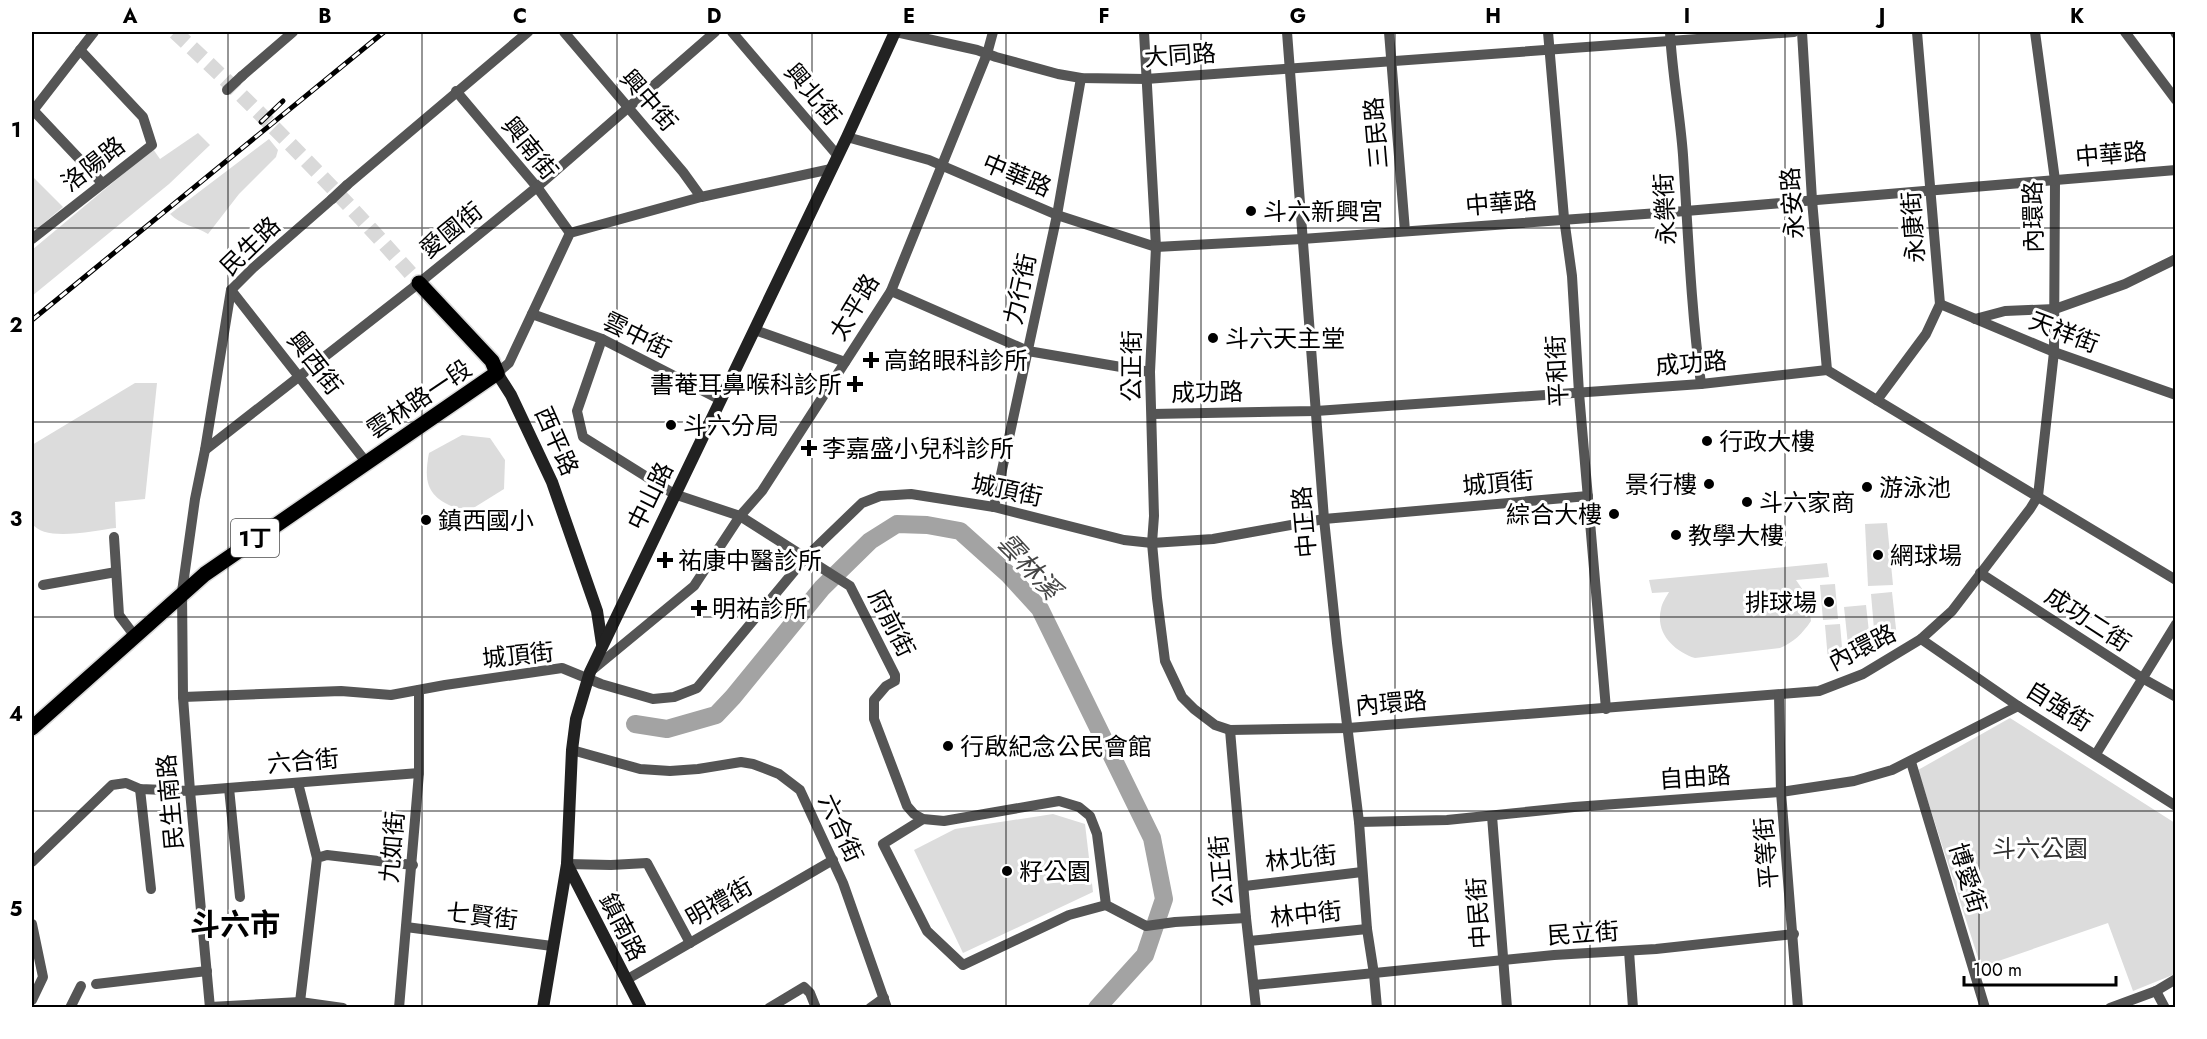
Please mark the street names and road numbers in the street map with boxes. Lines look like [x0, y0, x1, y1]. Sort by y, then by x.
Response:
street label: 大同路 [1143, 35, 1217, 75]
street label: 興北街 [776, 55, 850, 133]
street label: 興中街 [612, 61, 686, 139]
street label: 三民路 [1355, 96, 1397, 170]
street label: 興南街 [494, 109, 566, 187]
street label: 洛陽路 [54, 128, 132, 200]
street label: 中華路 [2074, 133, 2148, 175]
street label: 中華路 [977, 145, 1057, 205]
street label: 永安路 [1772, 166, 1812, 240]
street label: 永樂街 [1646, 172, 1684, 246]
street label: 內環路 [2015, 181, 2051, 253]
street label: 中華路 [1464, 182, 1538, 224]
street label: 永康街 [1893, 190, 1933, 264]
street label: 愛國街 [412, 194, 490, 266]
street label: 民生路 [212, 208, 288, 284]
street label: 力行街 [995, 250, 1045, 328]
street label: 太平路 [820, 267, 888, 347]
street label: 雲中街 [597, 303, 677, 367]
street label: 天祥街 [2024, 303, 2104, 361]
street label: 興西街 [279, 324, 351, 402]
street label: 公正街 [1114, 330, 1149, 402]
street label: 平和街 [1538, 334, 1576, 408]
street label: 成功路 [1654, 342, 1728, 384]
street label: 雲林路一段 [359, 351, 479, 447]
street label: 成功路 [1171, 374, 1243, 410]
street label: 西平路 [526, 401, 588, 481]
street label: 中山路 [618, 456, 682, 536]
street label: 城頂街 [1461, 462, 1535, 504]
street label: 城頂街 [968, 465, 1046, 515]
street label: 中正路 [1283, 485, 1325, 559]
road number: 1丁 [231, 519, 279, 557]
street label: 成功二街 [2038, 578, 2138, 660]
street label: 府前街 [860, 583, 924, 663]
street label: 內環路 [1822, 615, 1902, 679]
street label: 城頂街 [480, 634, 556, 676]
street label: 自強街 [2019, 672, 2099, 740]
street label: 內環路 [1354, 682, 1428, 724]
street label: 六合街 [266, 740, 340, 782]
street label: 民生南路 [148, 753, 192, 851]
street label: 自由路 [1658, 757, 1732, 797]
street label: 六合街 [810, 788, 872, 868]
street label: 九如街 [371, 810, 413, 884]
street label: 平等街 [1745, 816, 1787, 890]
street label: 公正街 [1200, 834, 1242, 908]
street label: 林北街 [1263, 837, 1339, 879]
street label: 博愛街 [1941, 838, 1995, 918]
street label: 明禮街 [679, 869, 759, 935]
street label: 中民街 [1458, 876, 1498, 950]
street label: 鎮南路 [591, 887, 655, 967]
street label: 林中街 [1268, 893, 1344, 935]
street label: 七賢街 [444, 894, 520, 938]
street label: 民立街 [1546, 913, 1620, 953]

